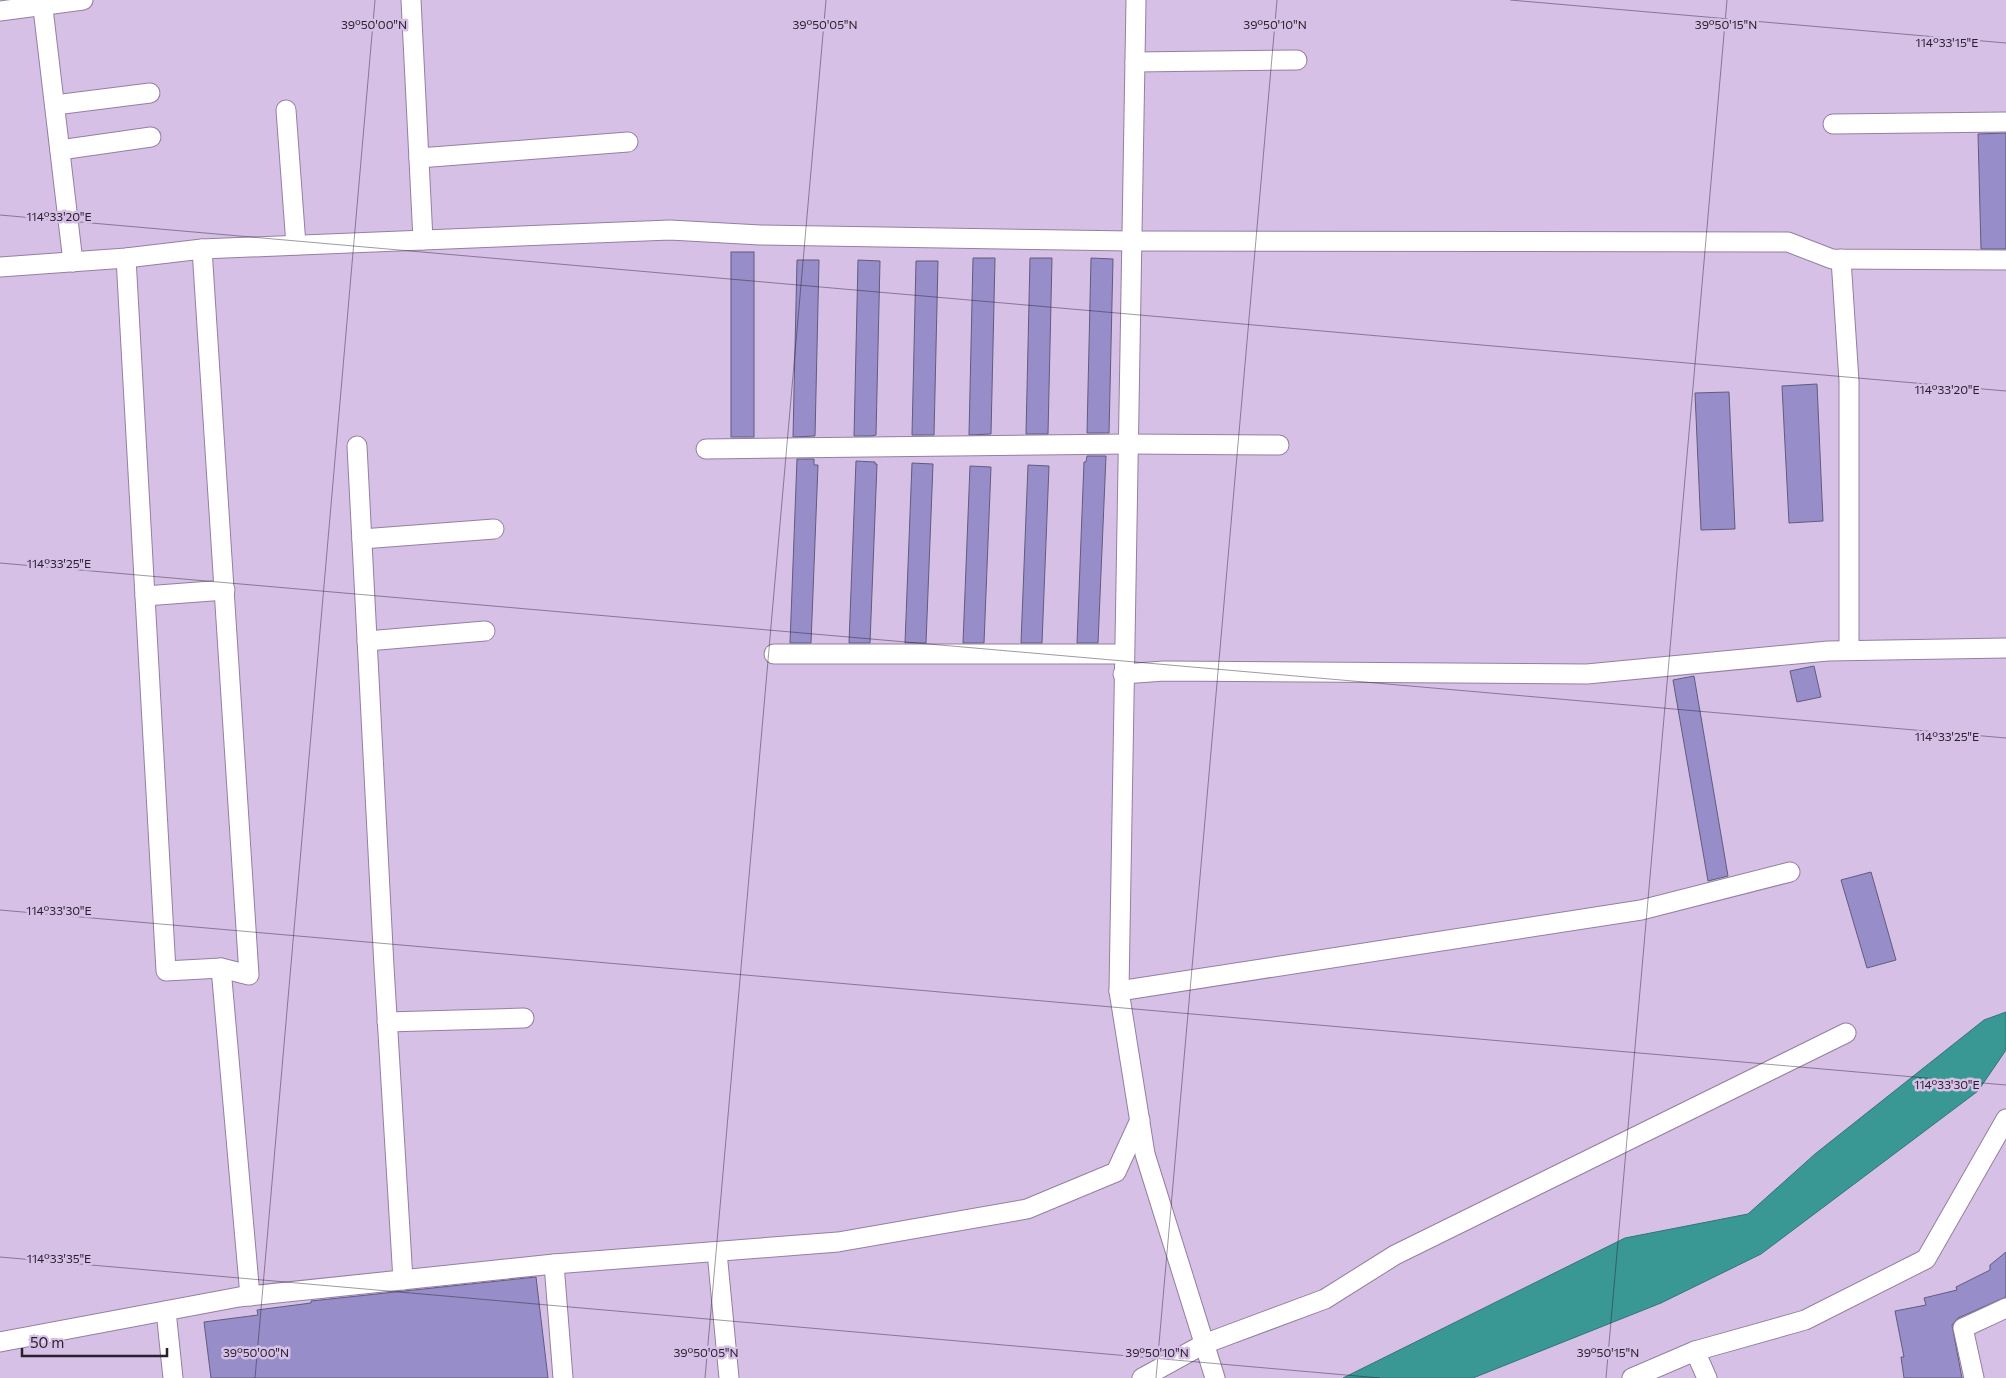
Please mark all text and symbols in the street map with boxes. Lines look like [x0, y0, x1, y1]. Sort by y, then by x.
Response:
text: 39°50'00"N [341, 17, 407, 31]
text: 39°50'05"N [792, 17, 858, 31]
text: 39°50'10"N [1243, 17, 1307, 31]
text: 39°50'15"N [1695, 17, 1757, 31]
text: 114°33'15"E [1916, 35, 1978, 49]
text: 114°33'20"E [26, 209, 92, 223]
text: 114°33'20"E [1914, 382, 1980, 396]
text: 114°33'25"E [27, 556, 91, 570]
text: 114°33'25"E [1915, 729, 1979, 743]
text: 114°33'30"E [26, 903, 92, 917]
text: 114°33'30"E [1914, 1077, 1980, 1091]
text: 114°33'35"E [27, 1251, 91, 1265]
scale bar [22, 1326, 168, 1358]
text: 50 m [30, 1333, 64, 1351]
text: 39°50'00"N [223, 1345, 289, 1359]
text: 39°50'05"N [673, 1345, 739, 1359]
text: 39°50'10"N [1125, 1345, 1189, 1359]
text: 39°50'15"N [1577, 1345, 1639, 1359]

